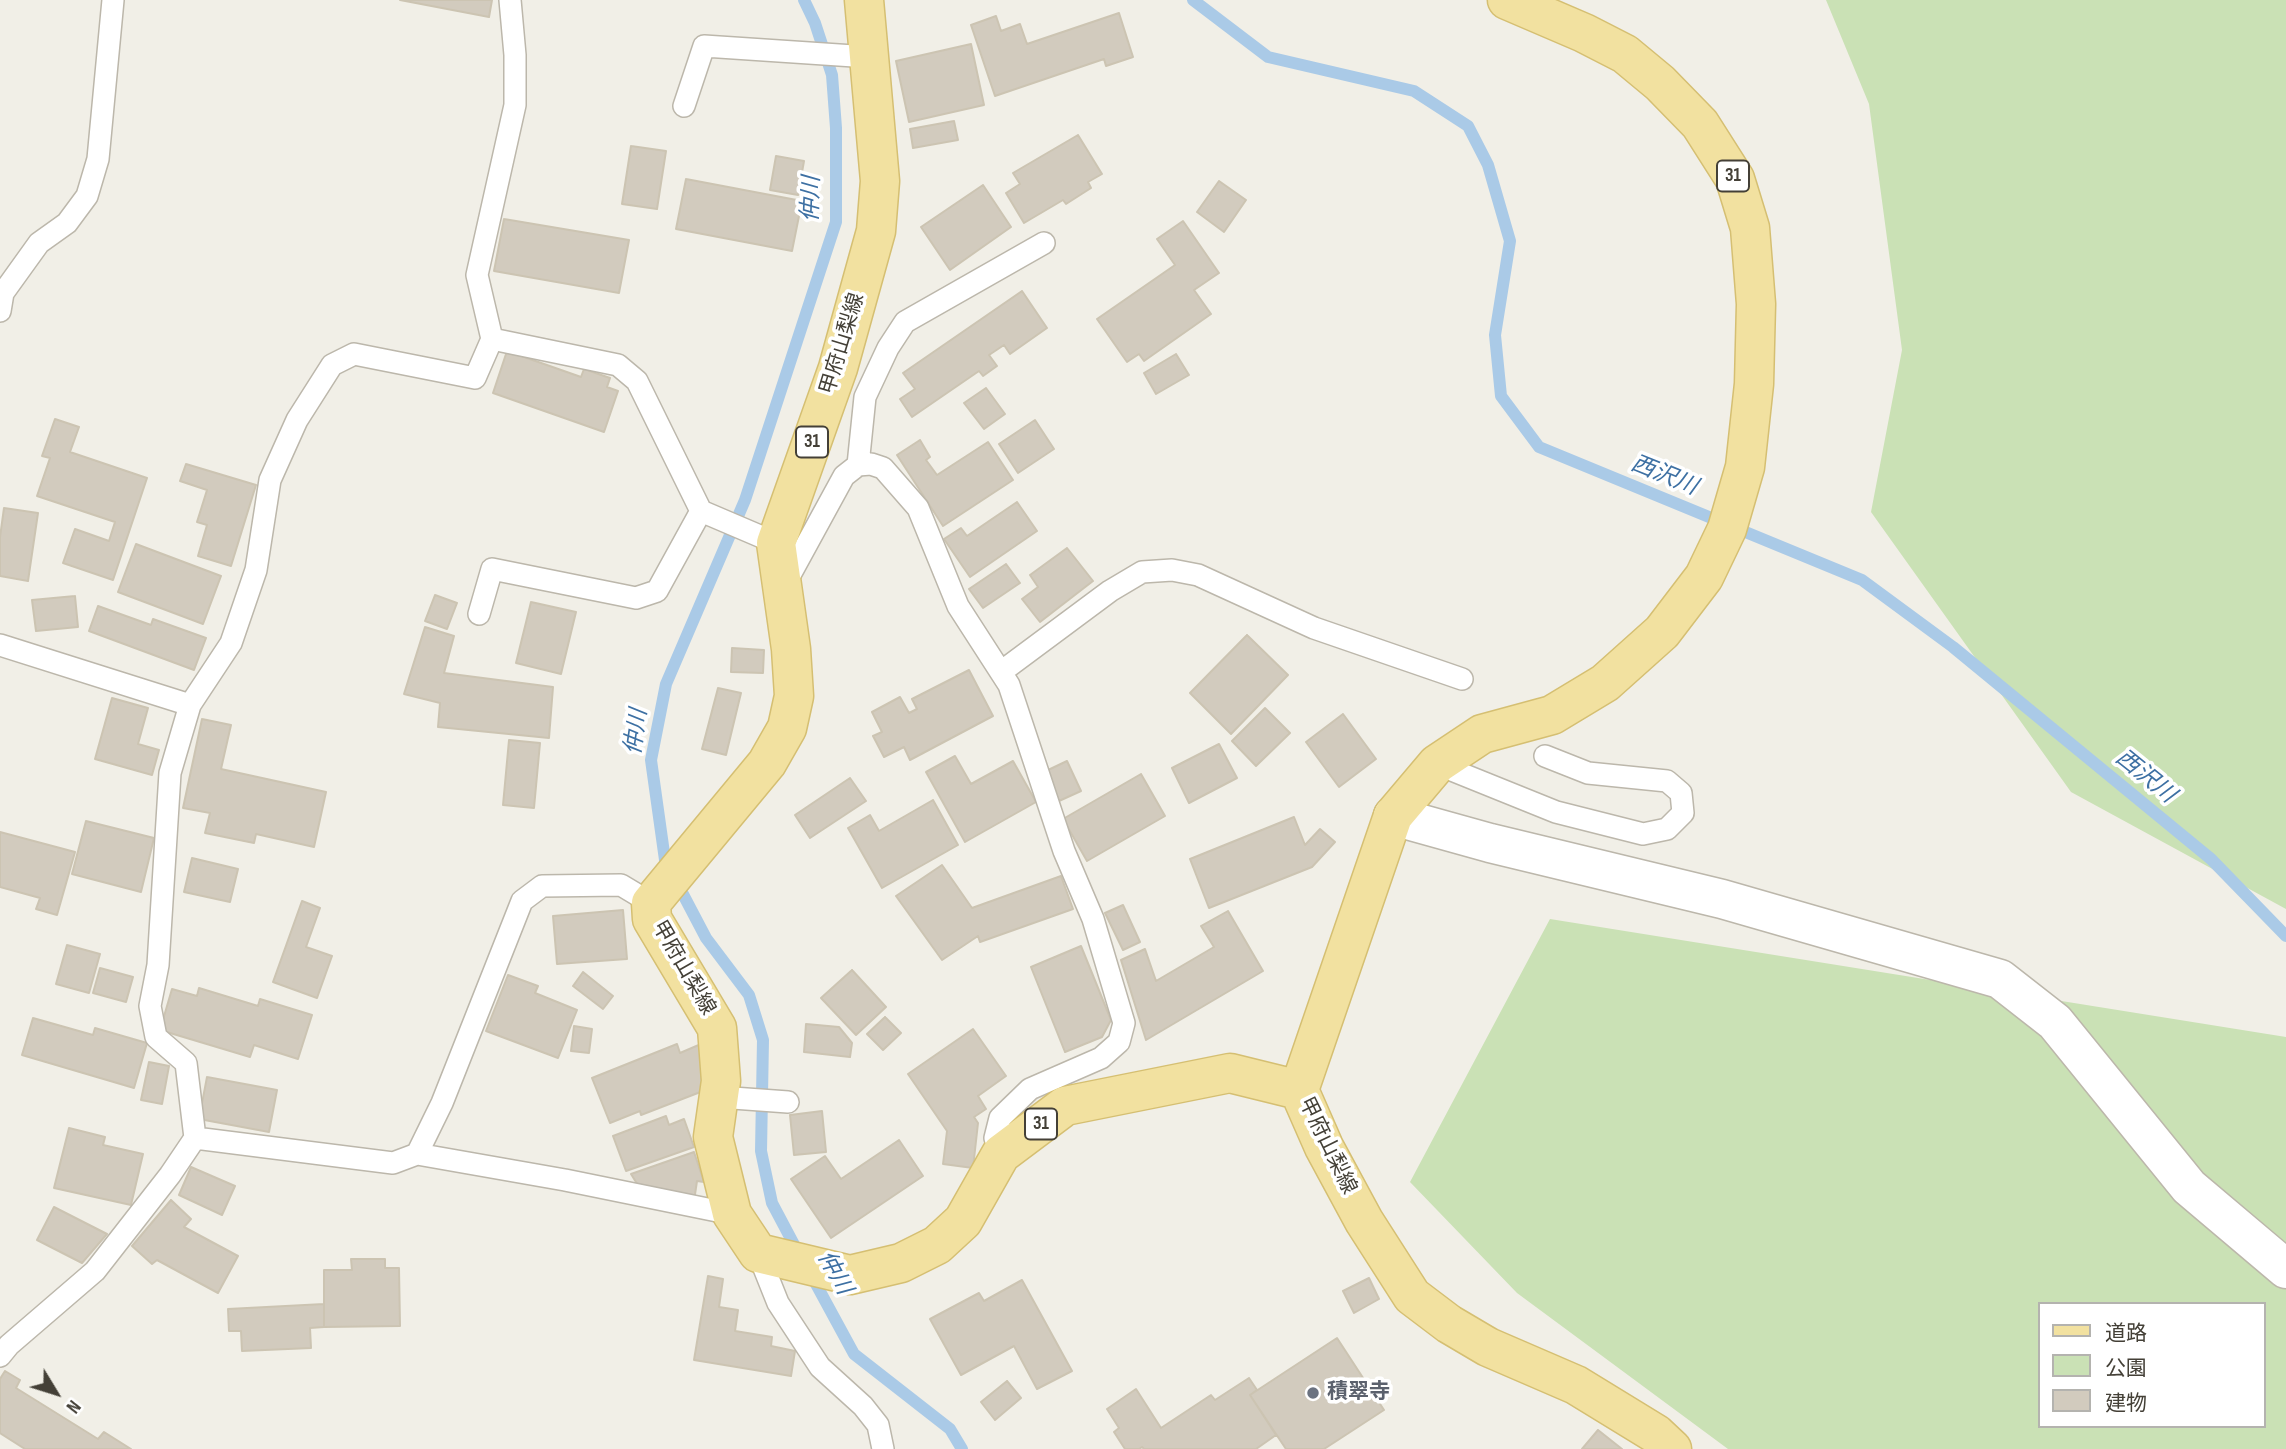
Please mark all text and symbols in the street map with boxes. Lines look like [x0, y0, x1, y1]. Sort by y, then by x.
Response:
road number: 31 [1717, 160, 1749, 192]
water label: 仲川 [797, 176, 827, 222]
street label: 甲府山梨線 [816, 290, 870, 398]
road number: 31 [796, 426, 828, 458]
water label: 西沢川 [1627, 450, 1701, 502]
water label: 仲川 [620, 707, 654, 757]
water label: 西沢川 [2110, 745, 2180, 809]
street label: 甲府山梨線 [646, 916, 720, 1020]
street label: 甲府山梨線 [1293, 1093, 1361, 1199]
road number: 31 [1025, 1108, 1057, 1140]
water label: 仲川 [811, 1246, 857, 1300]
legend [2038, 1302, 2265, 1428]
text: 道路 [2105, 1321, 2147, 1346]
text: 公園 [2105, 1356, 2147, 1381]
north arrow [21, 1358, 91, 1428]
place label: 積翠寺 [1327, 1380, 1390, 1406]
marker: 積翠寺 [1305, 1385, 1321, 1401]
text: 建物 [2105, 1391, 2147, 1416]
text: N [61, 1395, 85, 1417]

